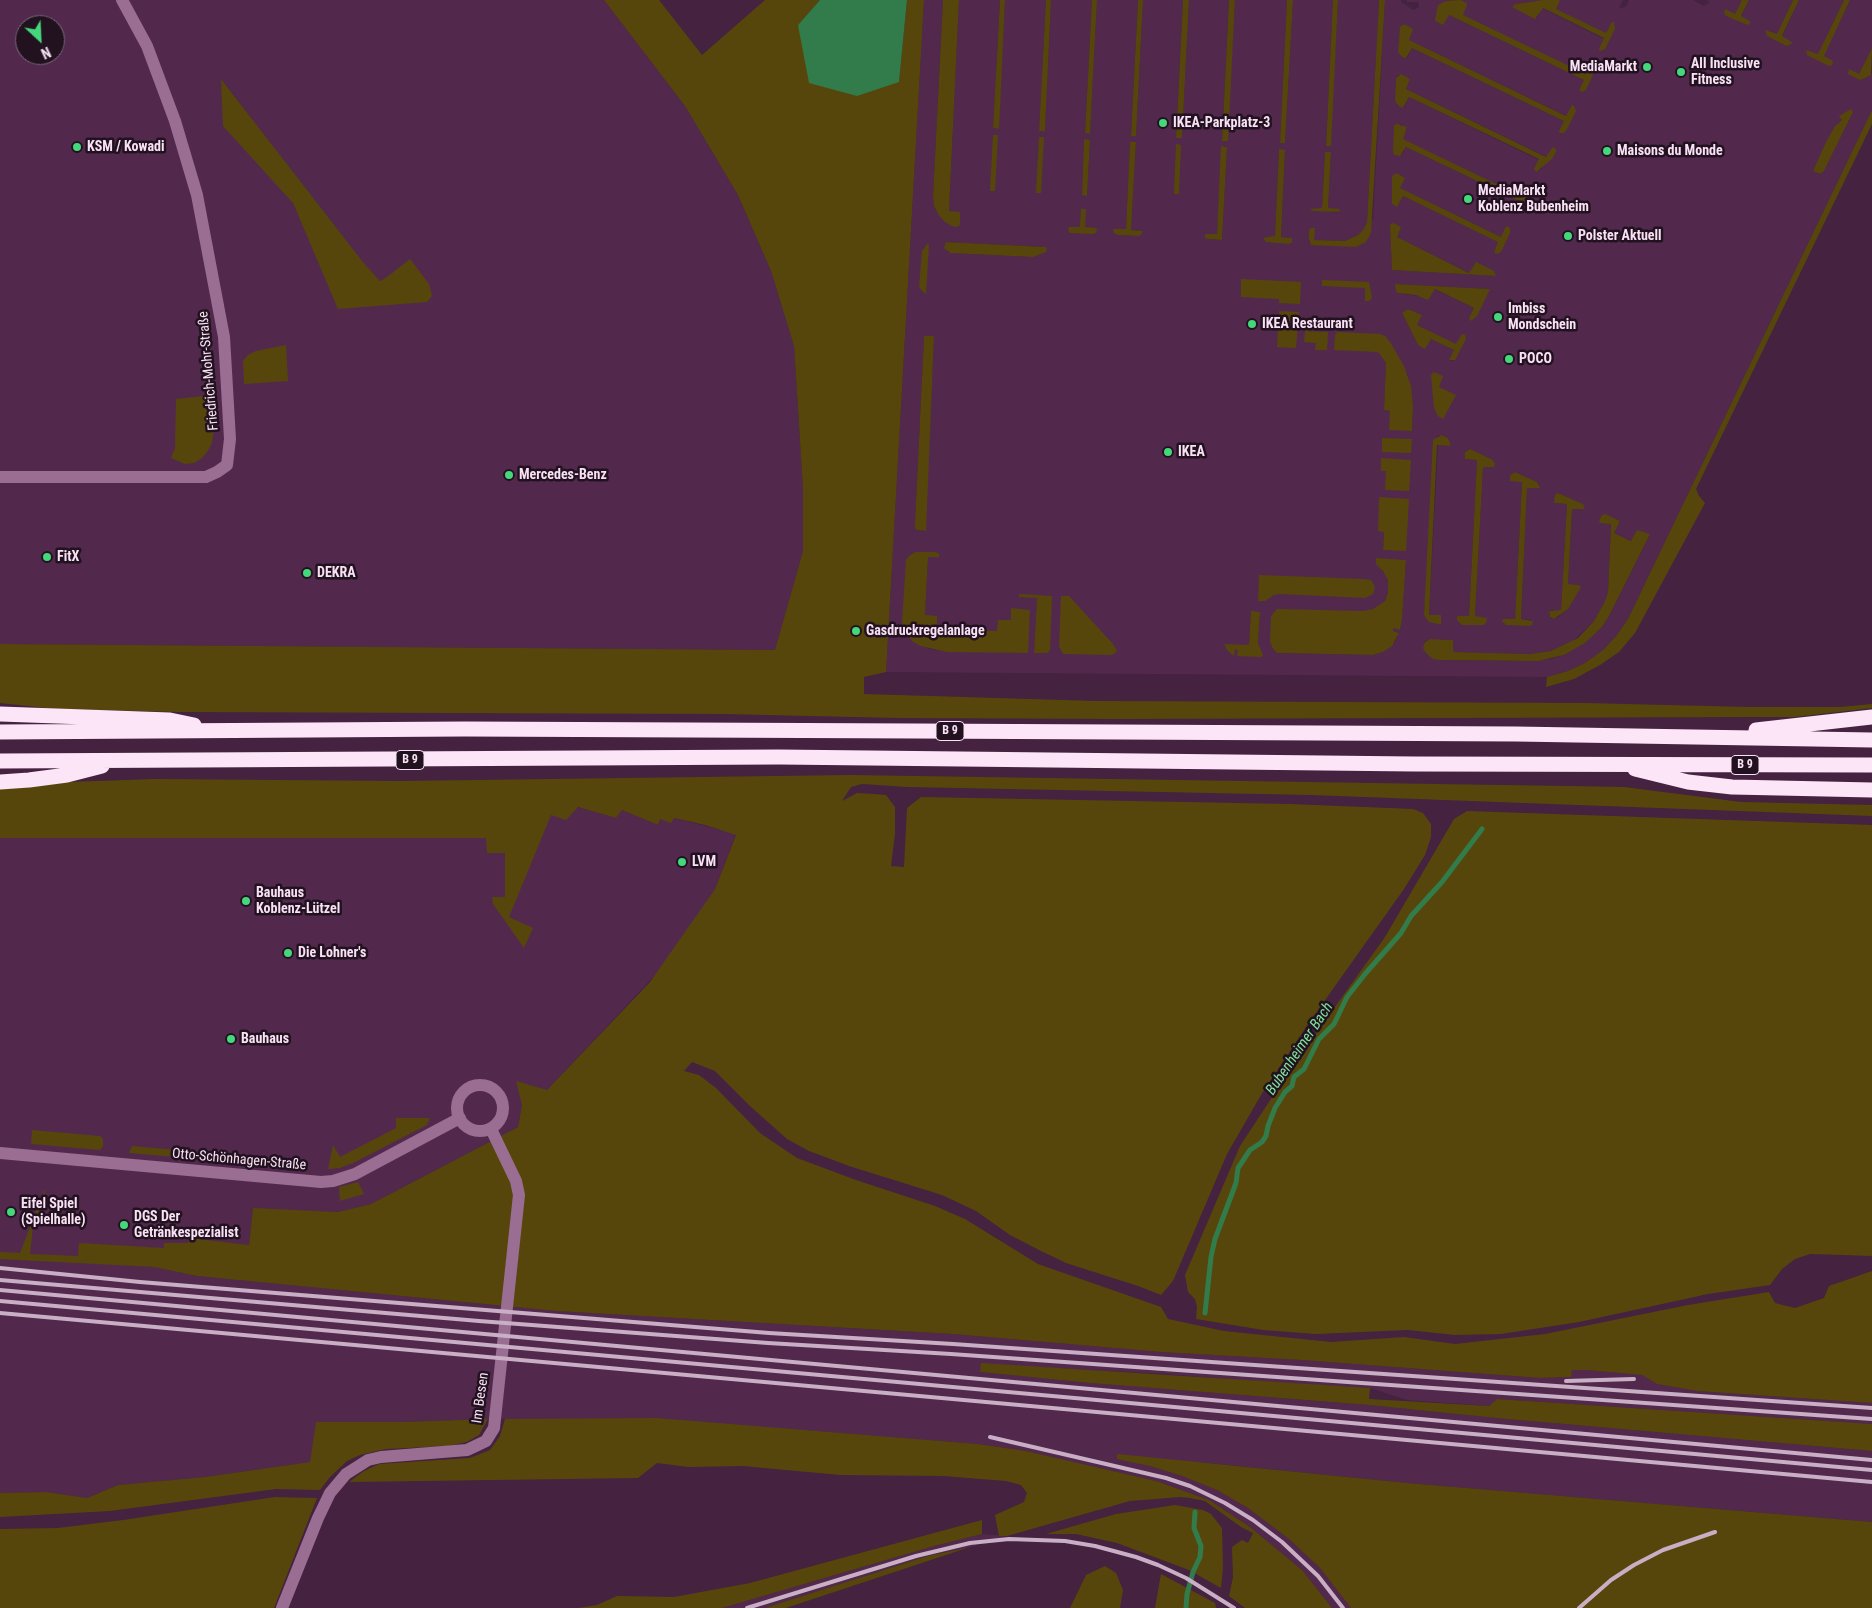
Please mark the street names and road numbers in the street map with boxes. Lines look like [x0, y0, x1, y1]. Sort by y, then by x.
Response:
street label: Friedrich-Mohr-Straße [195, 311, 223, 431]
road number: B 9 [936, 721, 964, 740]
road number: B 9 [396, 750, 424, 770]
road number: B 9 [1731, 756, 1759, 774]
street label: Otto-Schönhagen-Straße [171, 1146, 307, 1174]
street label: Im Besen [469, 1371, 493, 1425]

